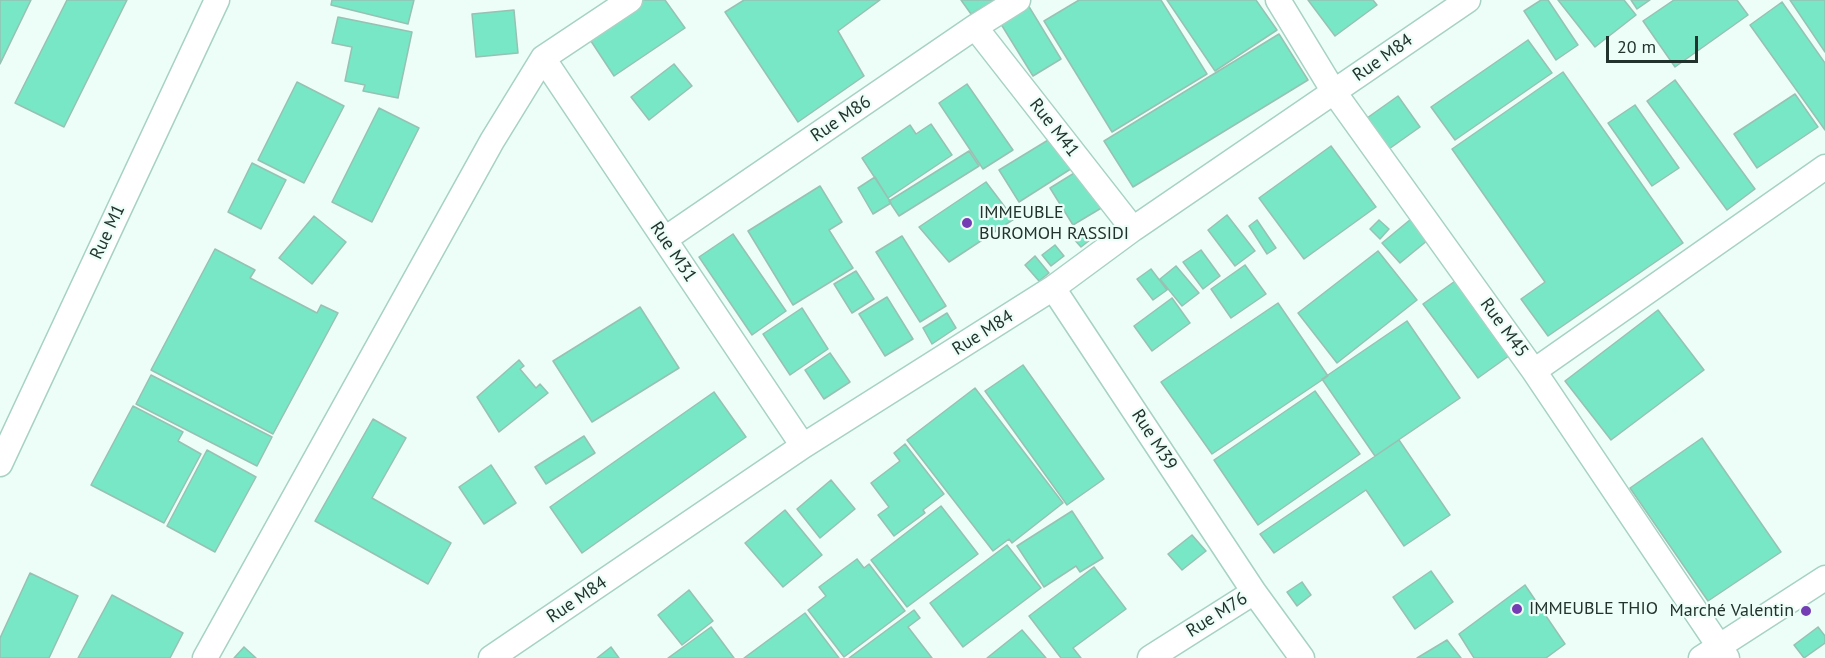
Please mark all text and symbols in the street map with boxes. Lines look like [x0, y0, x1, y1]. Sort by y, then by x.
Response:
scale bar [1609, 24, 1700, 62]
street label: Rue M84 [1349, 30, 1417, 86]
text: 20 m [1617, 35, 1656, 58]
street label: Rue M86 [807, 91, 875, 147]
street label: Rue M41 [1025, 95, 1083, 161]
street label: Rue M1 [86, 201, 130, 263]
place label: IMMEUBLE BUROMOH RASSIDI [979, 202, 1129, 244]
marker: IMMEUBLE BUROMOH RASSIDI [960, 216, 974, 230]
street label: Rue M31 [645, 218, 701, 286]
street label: Rue M45 [1475, 294, 1533, 362]
street label: Rue M84 [948, 306, 1018, 360]
street label: Rue M39 [1126, 406, 1182, 474]
street label: Rue M84 [543, 572, 611, 628]
street label: Rue M76 [1182, 588, 1252, 642]
place label: IMMEUBLE THIO [1529, 598, 1658, 620]
place label: Marché Valentin [1670, 600, 1794, 622]
marker: IMMEUBLE THIO [1510, 602, 1524, 616]
marker: Marché Valentin [1799, 604, 1813, 618]

